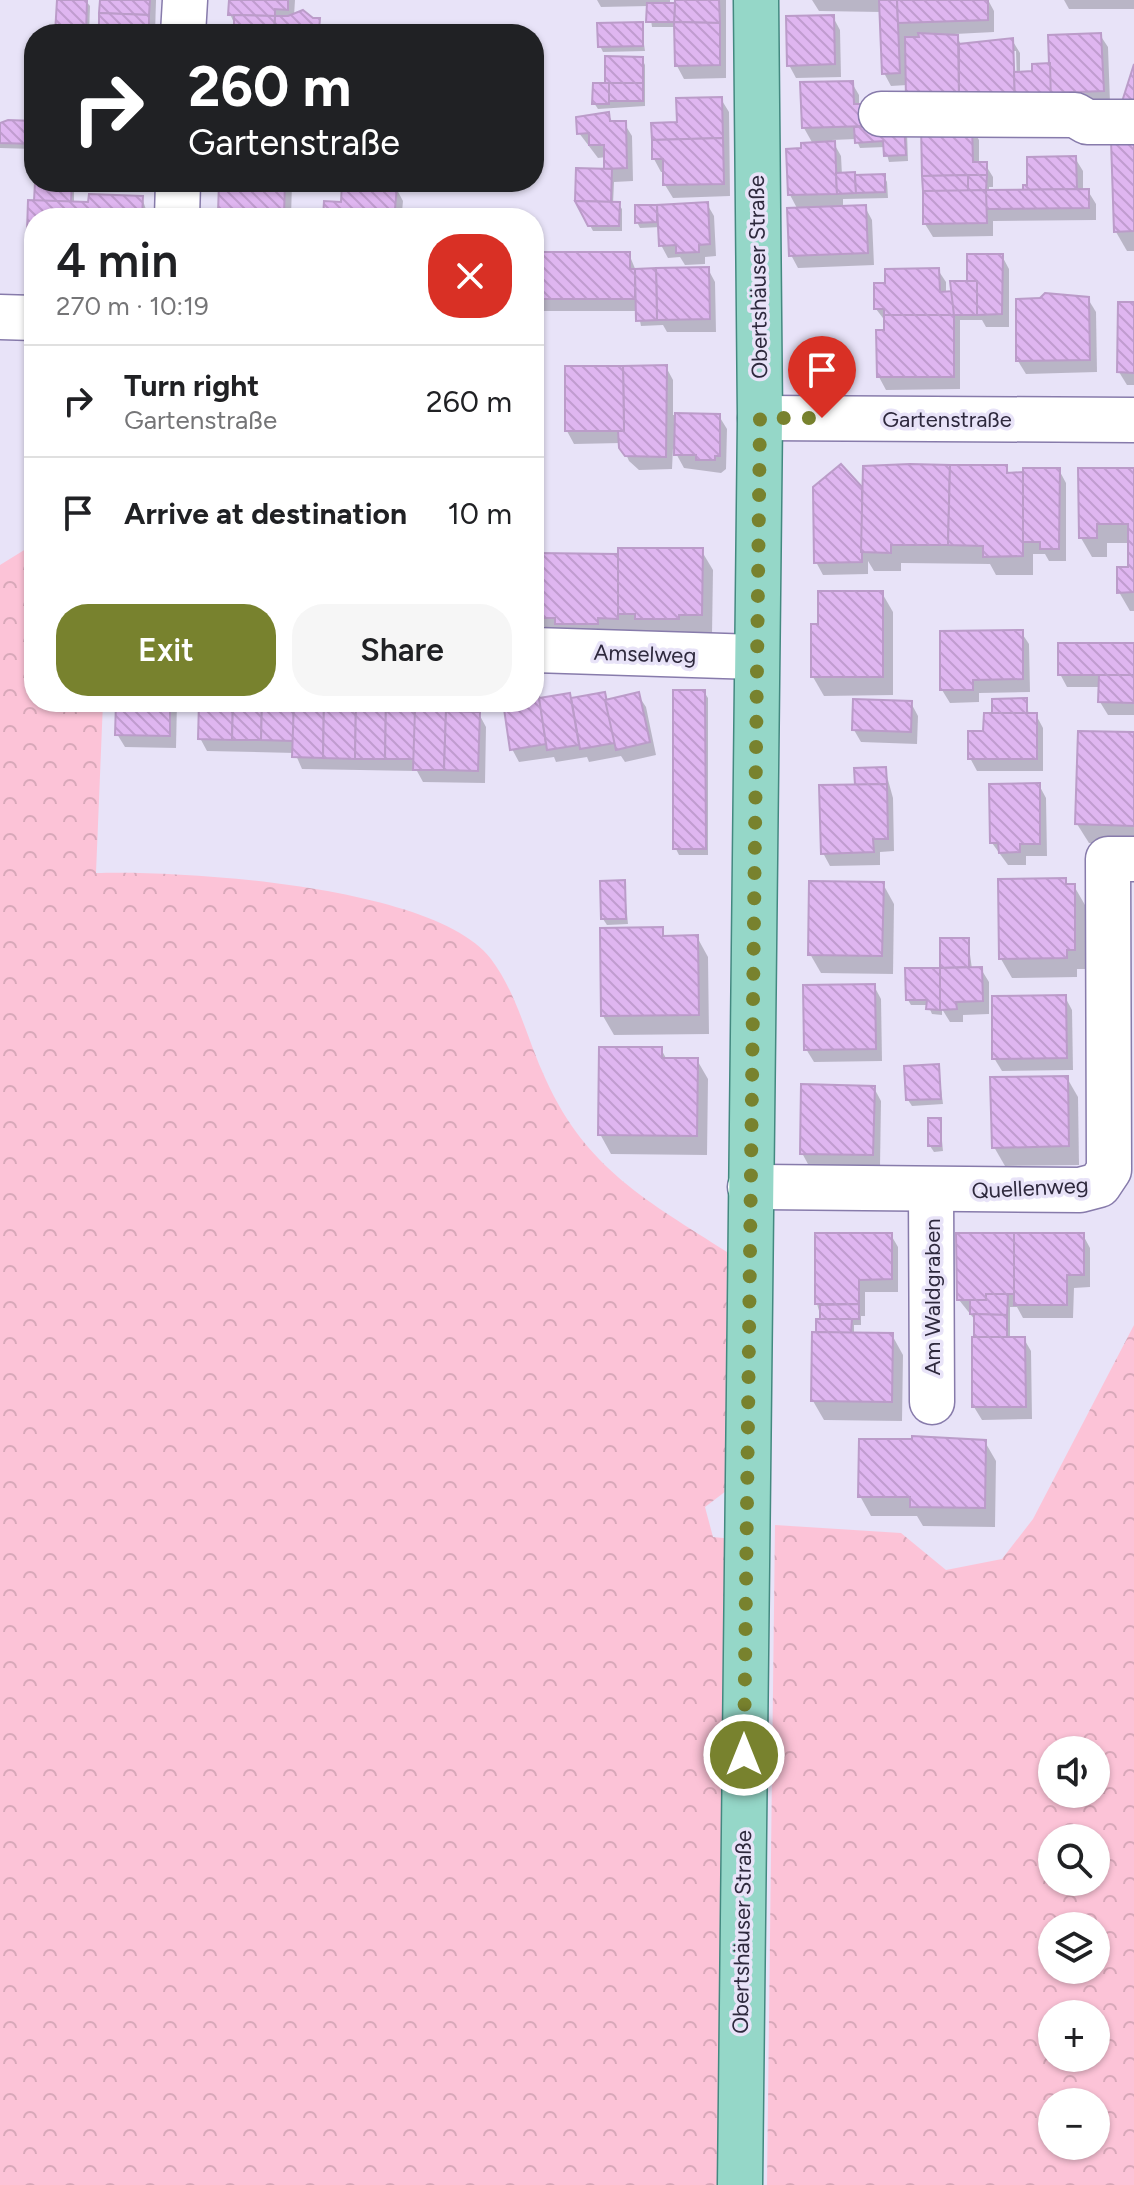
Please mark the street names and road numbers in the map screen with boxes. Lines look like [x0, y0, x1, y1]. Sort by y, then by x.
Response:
street label: Obertshäuser Straße [743, 175, 773, 379]
street label: Gartenstraße [882, 406, 1012, 433]
street label: Amselweg [593, 639, 697, 669]
street label: Quellenweg [971, 1171, 1089, 1205]
street label: Am Waldgraben [919, 1219, 946, 1375]
street label: Obertshäuser Straße [727, 1830, 757, 2034]

